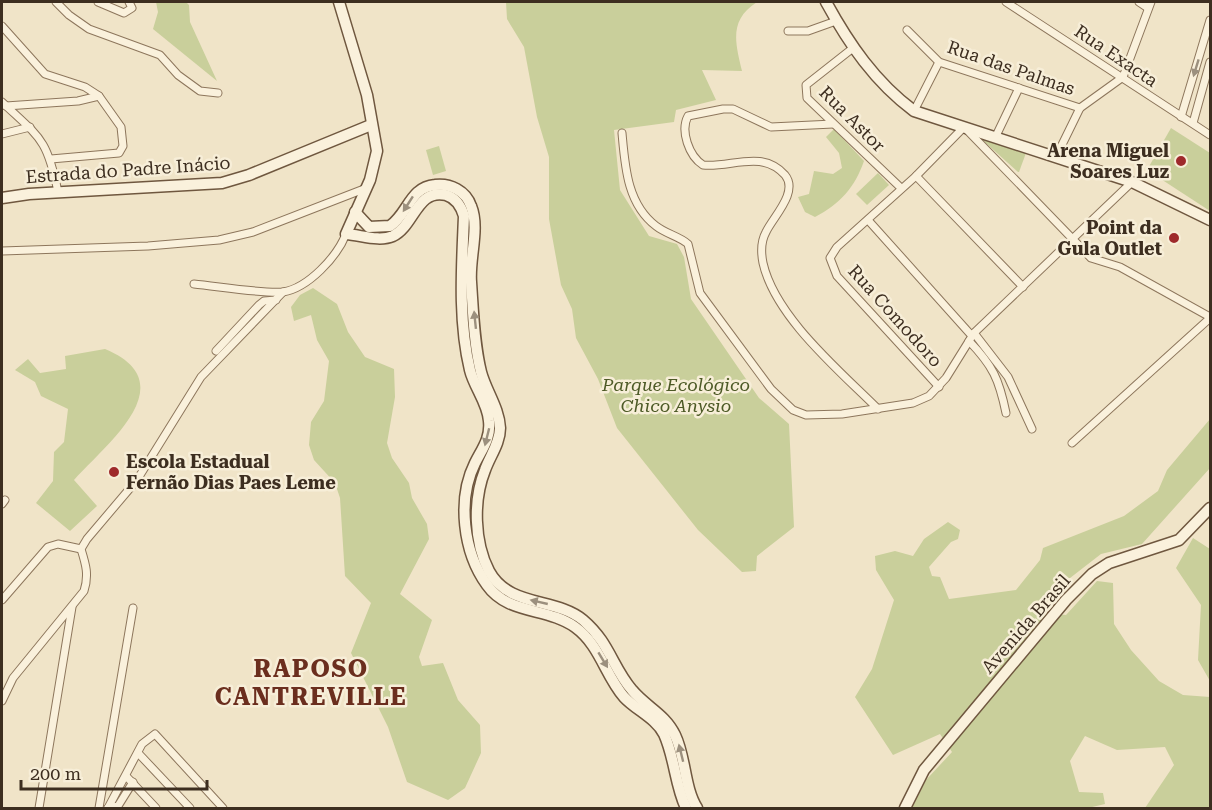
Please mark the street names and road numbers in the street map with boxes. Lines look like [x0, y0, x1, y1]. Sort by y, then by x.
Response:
street label: Rua Exacta [1071, 20, 1162, 91]
street label: Rua das Palmas [945, 36, 1078, 99]
street label: Rua Astor [815, 82, 889, 156]
street label: Estrada do Padre Inácio [25, 152, 231, 187]
street label: Rua Comodoro [844, 260, 947, 371]
street label: Avenida Brasil [977, 570, 1075, 677]

